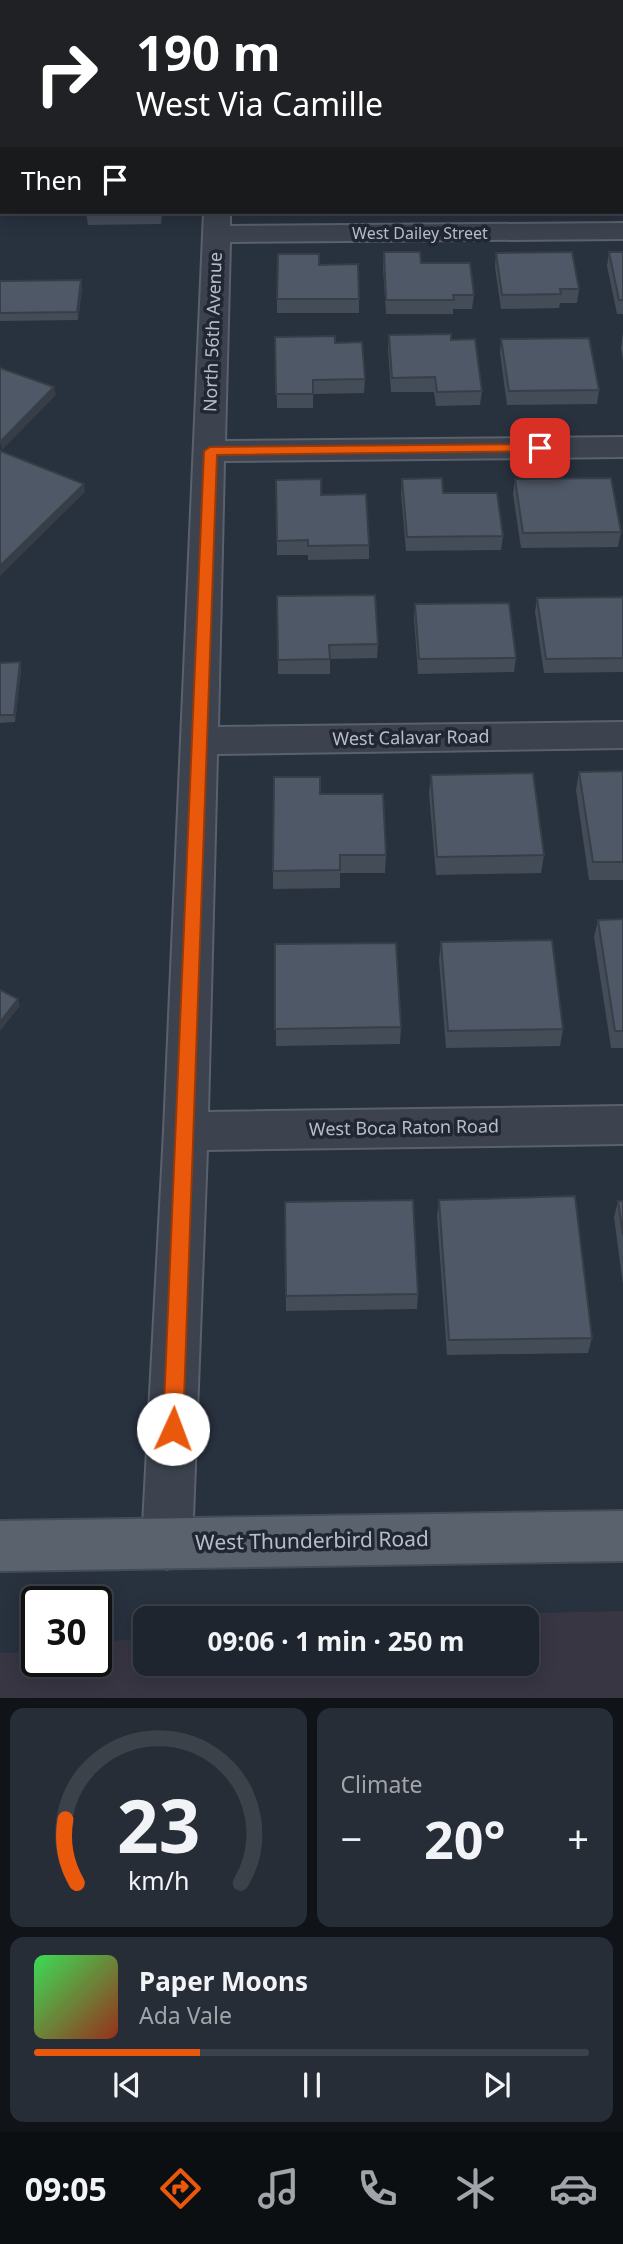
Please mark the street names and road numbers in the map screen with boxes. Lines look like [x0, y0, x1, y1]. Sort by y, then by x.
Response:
street label: West Dailey Street [352, 222, 488, 244]
street label: North 56th Avenue [197, 251, 227, 413]
street label: West Calavar Road [332, 724, 490, 750]
street label: West Boca Raton Road [309, 1113, 499, 1141]
street label: West Thunderbird Road [195, 1524, 429, 1556]

